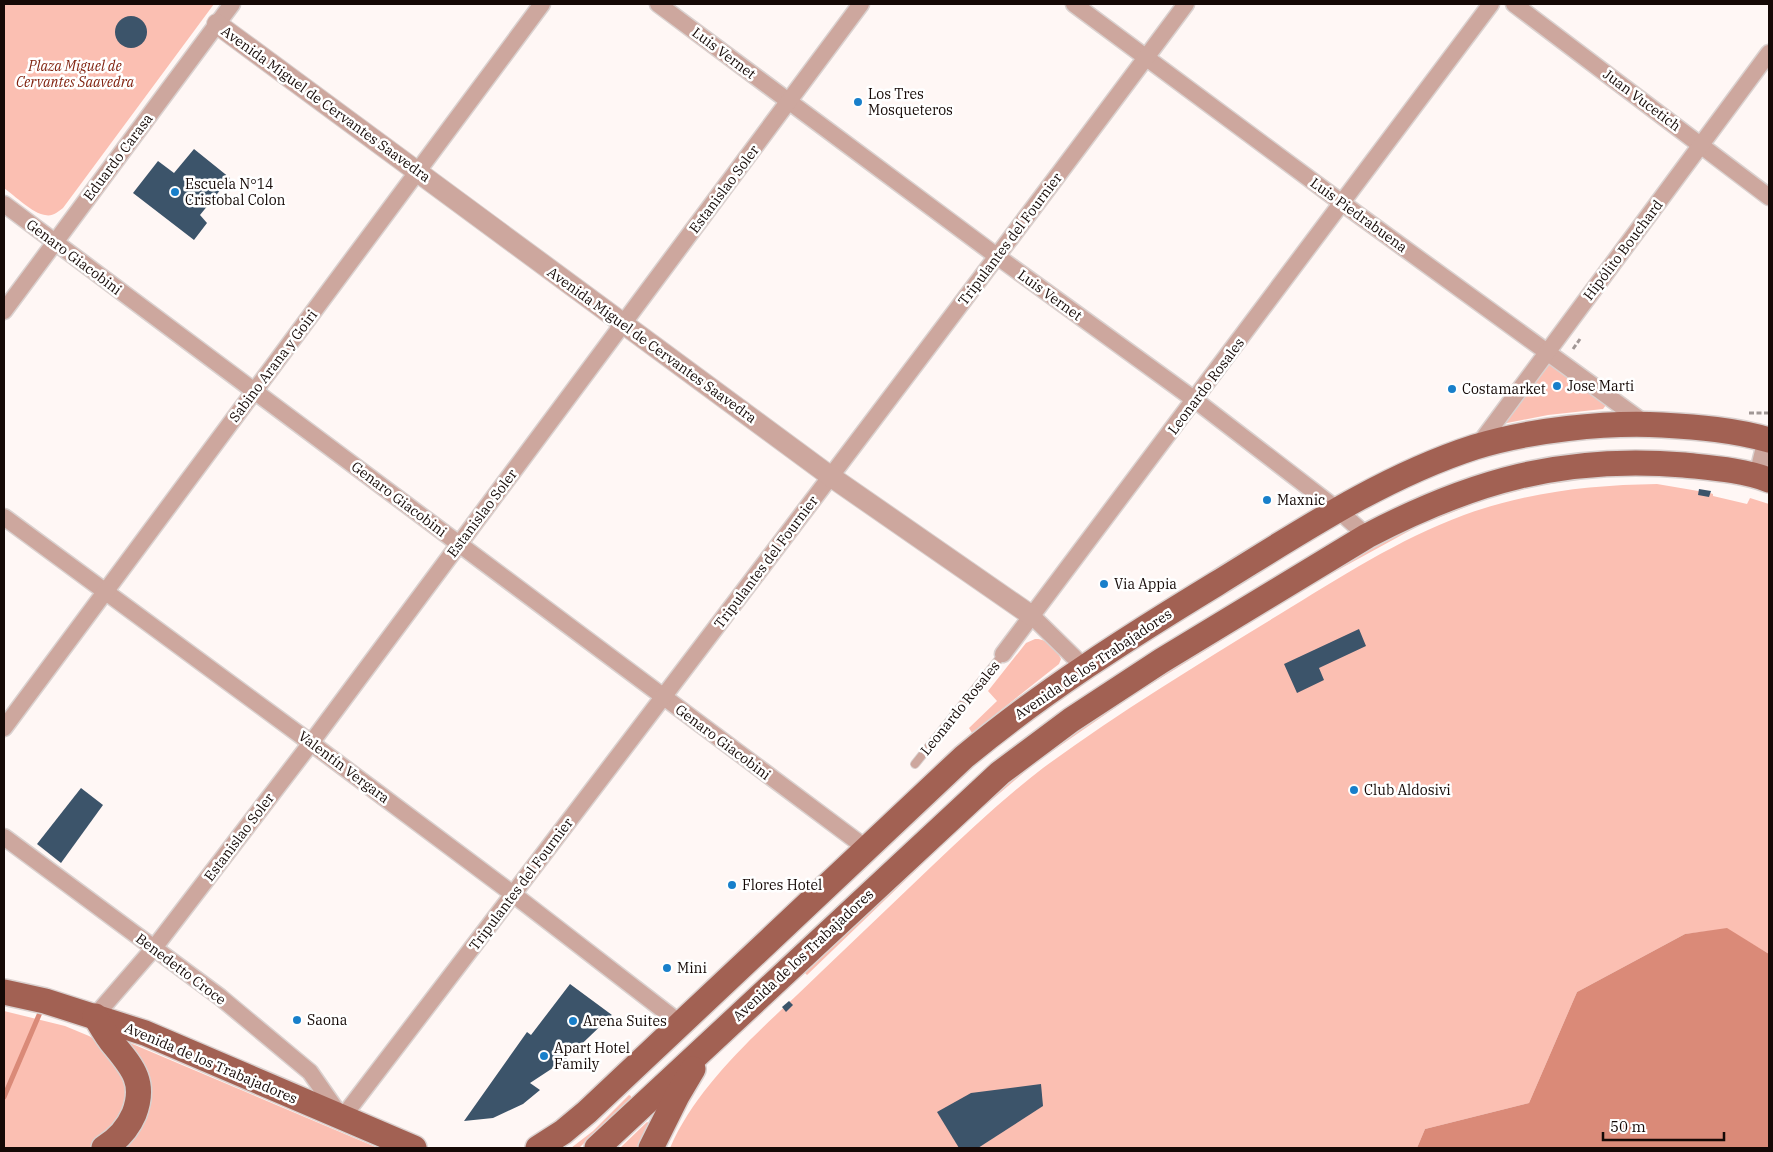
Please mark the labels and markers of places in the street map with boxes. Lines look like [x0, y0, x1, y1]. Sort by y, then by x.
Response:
place label: Los Tres Mosqueteros [868, 85, 953, 119]
marker: Los Tres Mosqueteros [852, 96, 864, 108]
place label: Escuela N°14 Cristobal Colon [185, 175, 286, 209]
marker: Escuela N°14 Cristobal Colon [169, 186, 181, 198]
place label: Jose Marti [1567, 377, 1634, 395]
place label: Costamarket [1462, 380, 1546, 398]
marker: Jose Marti [1551, 380, 1563, 392]
marker: Costamarket [1446, 383, 1458, 395]
place label: Maxnic [1277, 491, 1325, 509]
marker: Maxnic [1261, 494, 1273, 506]
place label: Via Appia [1114, 575, 1177, 593]
marker: Via Appia [1098, 578, 1110, 590]
place label: Club Aldosivi [1364, 781, 1451, 799]
marker: Club Aldosivi [1348, 784, 1360, 796]
place label: Flores Hotel [742, 876, 822, 894]
marker: Flores Hotel [726, 879, 738, 891]
place label: Mini [677, 959, 707, 977]
marker: Mini [661, 962, 673, 974]
place label: Saona [307, 1011, 348, 1029]
place label: Arena Suites [583, 1012, 667, 1030]
marker: Saona [291, 1014, 303, 1026]
marker: Arena Suites [567, 1015, 579, 1027]
place label: Apart Hotel Family [554, 1039, 630, 1073]
marker: Apart Hotel Family [538, 1050, 550, 1062]

